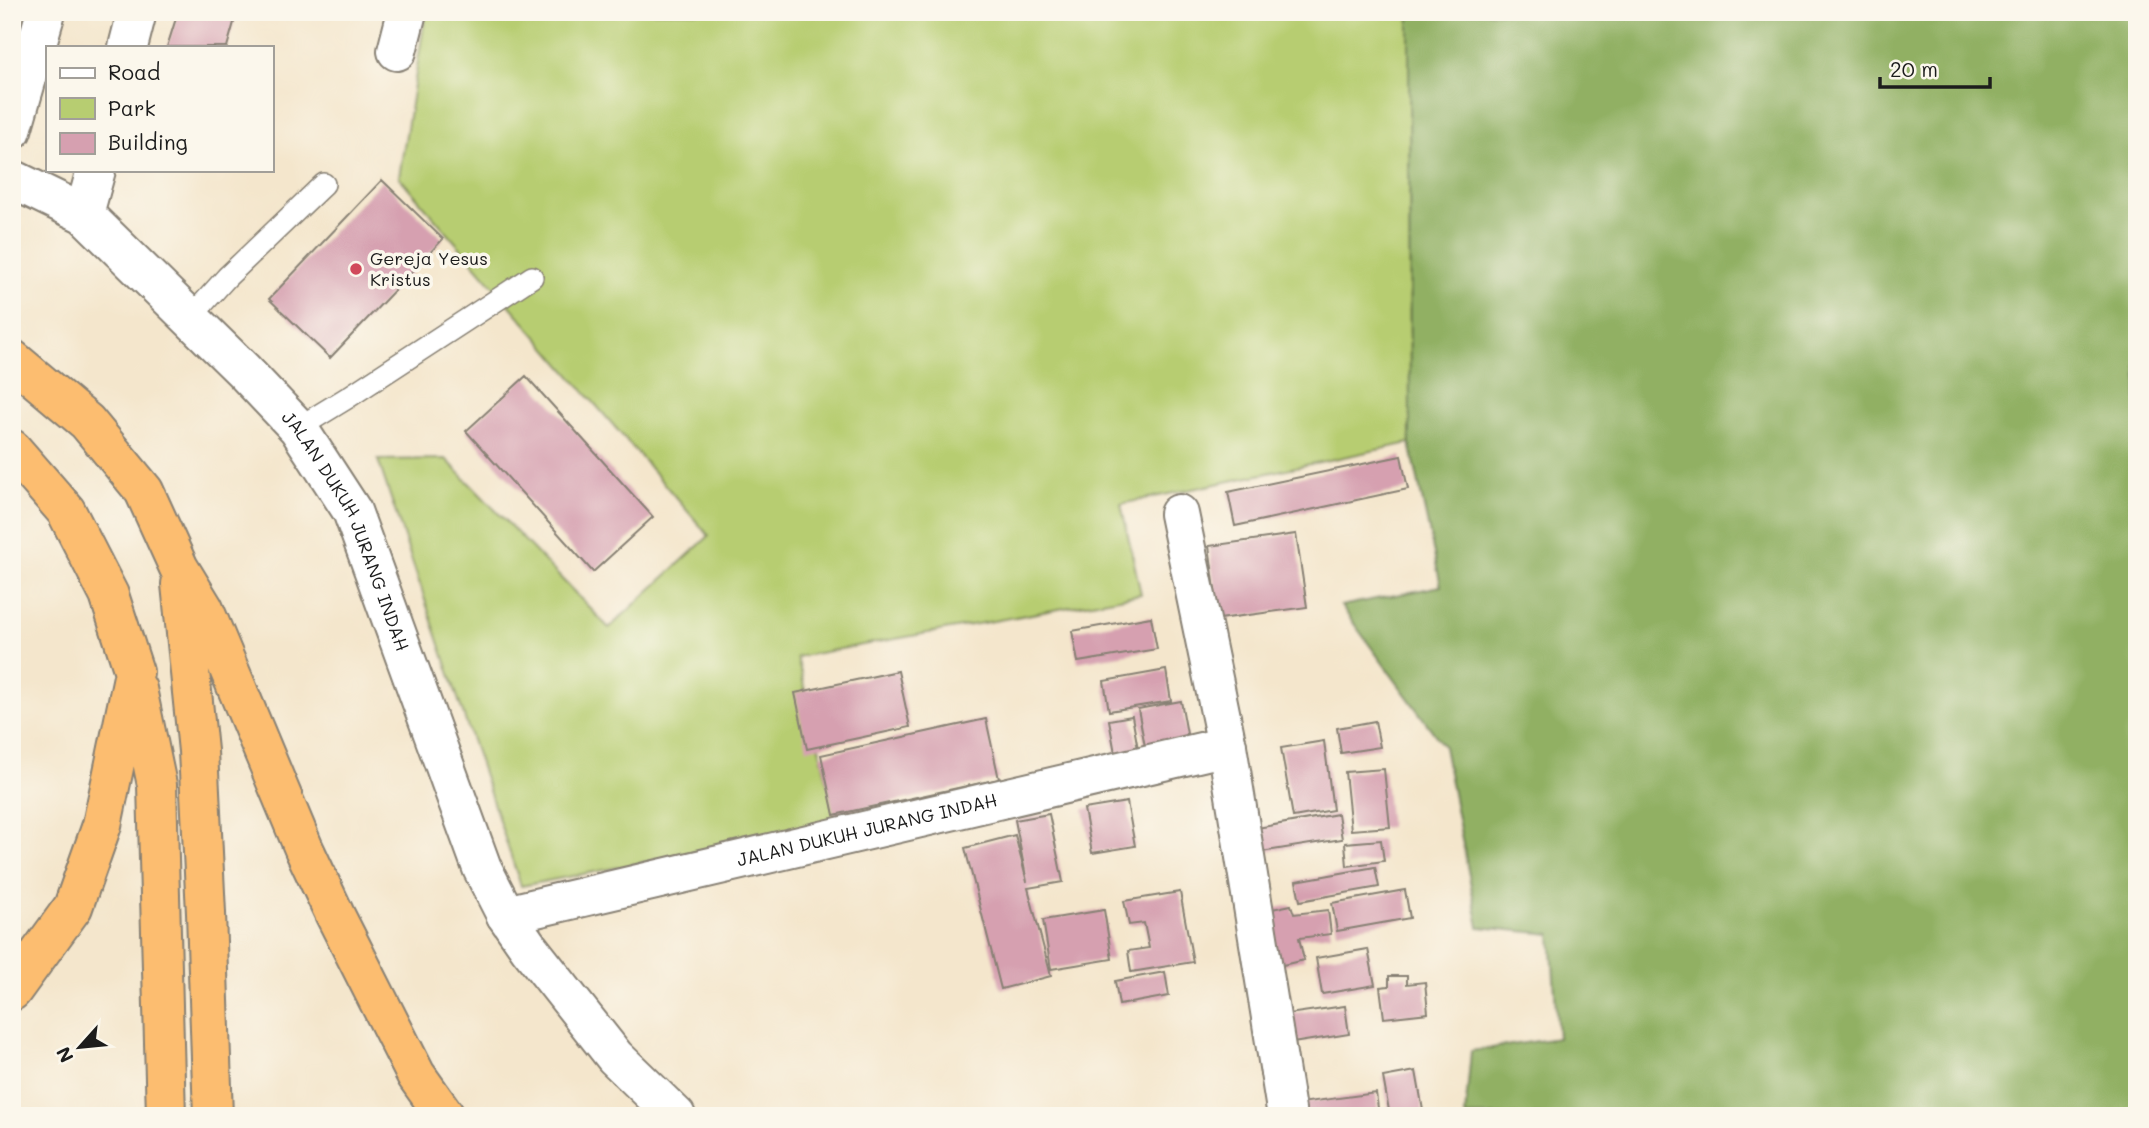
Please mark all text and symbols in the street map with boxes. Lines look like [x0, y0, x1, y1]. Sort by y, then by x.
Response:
legend [46, 46, 273, 172]
scale bar [1880, 46, 1990, 90]
text: 20 m [1890, 55, 1938, 82]
text: Road [108, 58, 160, 85]
text: Park [108, 94, 156, 121]
text: Building [108, 128, 188, 155]
place label: Gereja Yesus Kristus [370, 246, 488, 291]
marker: Gereja Yesus Kristus [348, 261, 364, 277]
street label: JALAN DUKUH JURANG INDAH [277, 405, 415, 654]
street label: JALAN DUKUH JURANG INDAH [735, 787, 999, 871]
north arrow [46, 1012, 116, 1082]
text: N [50, 1043, 79, 1067]

